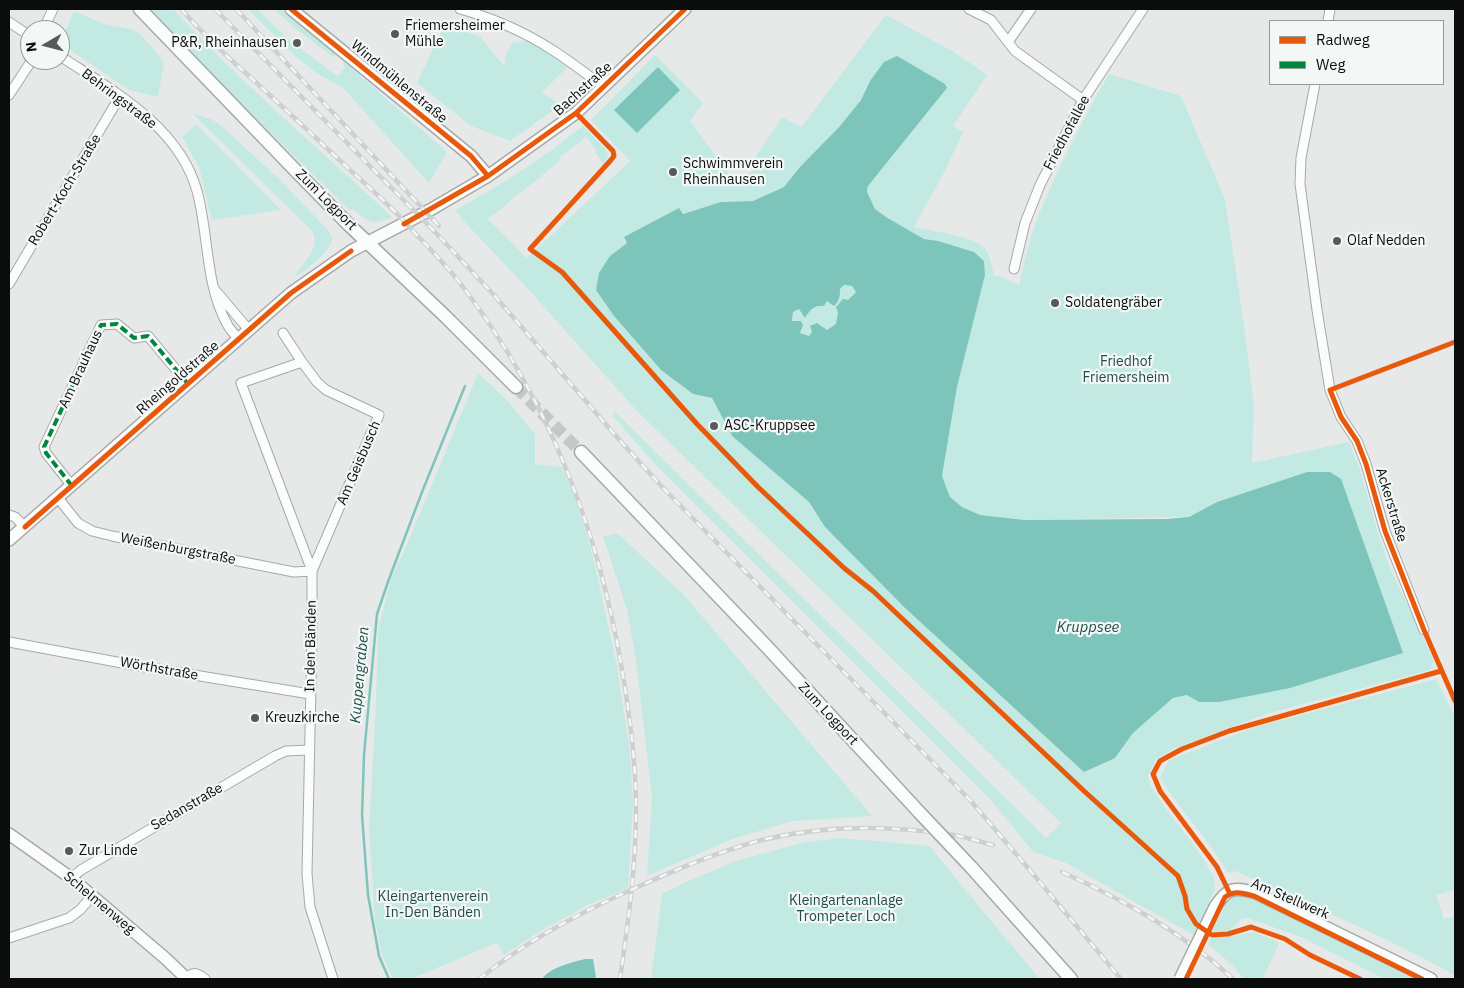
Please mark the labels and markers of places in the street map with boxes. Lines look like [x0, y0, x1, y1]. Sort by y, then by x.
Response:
place label: Friemersheimer Mühle [405, 18, 505, 50]
marker: Friemersheimer Mühle [389, 28, 401, 40]
place label: P&R, Rheinhausen [171, 35, 287, 51]
marker: P&R, Rheinhausen [291, 37, 303, 49]
place label: Schwimmverein Rheinhausen [683, 156, 783, 188]
marker: Schwimmverein Rheinhausen [667, 166, 679, 178]
place label: Olaf Nedden [1347, 233, 1425, 249]
marker: Olaf Nedden [1331, 235, 1343, 247]
place label: Soldatengräber [1065, 295, 1162, 311]
marker: Soldatengräber [1049, 297, 1061, 309]
place label: ASC-Kruppsee [724, 418, 815, 434]
marker: ASC-Kruppsee [708, 420, 720, 432]
place label: Kreuzkirche [265, 710, 340, 726]
marker: Kreuzkirche [249, 712, 261, 724]
place label: Zur Linde [79, 843, 138, 859]
marker: Zur Linde [63, 845, 75, 857]

